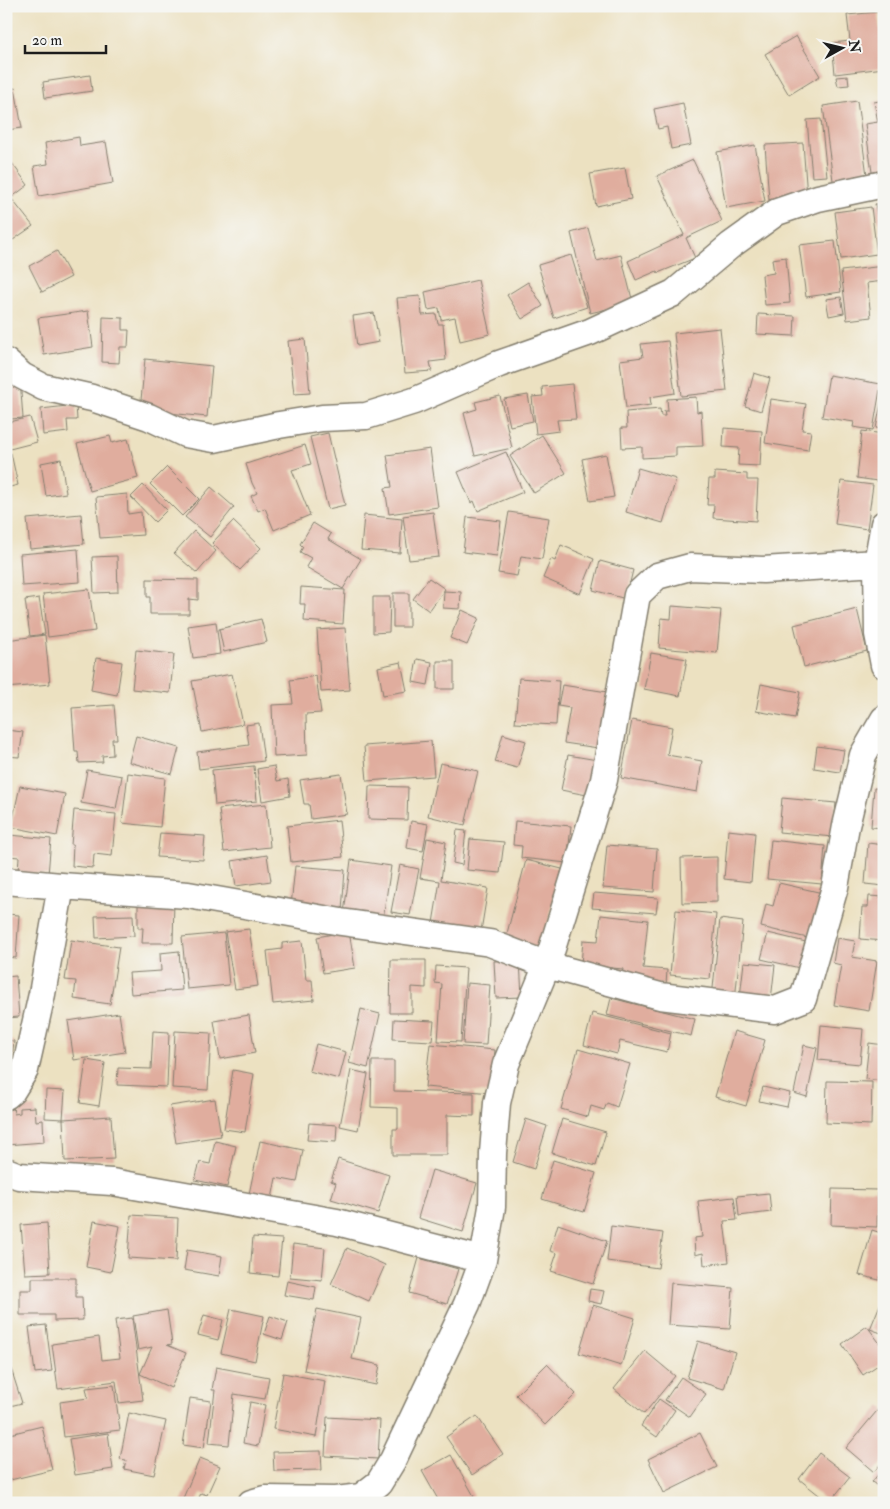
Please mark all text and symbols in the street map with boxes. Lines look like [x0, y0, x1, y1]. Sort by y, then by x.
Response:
scale bar [25, 22, 106, 54]
north arrow [818, 22, 868, 72]
text: 20 m [32, 31, 62, 50]
text: N [845, 38, 864, 54]

